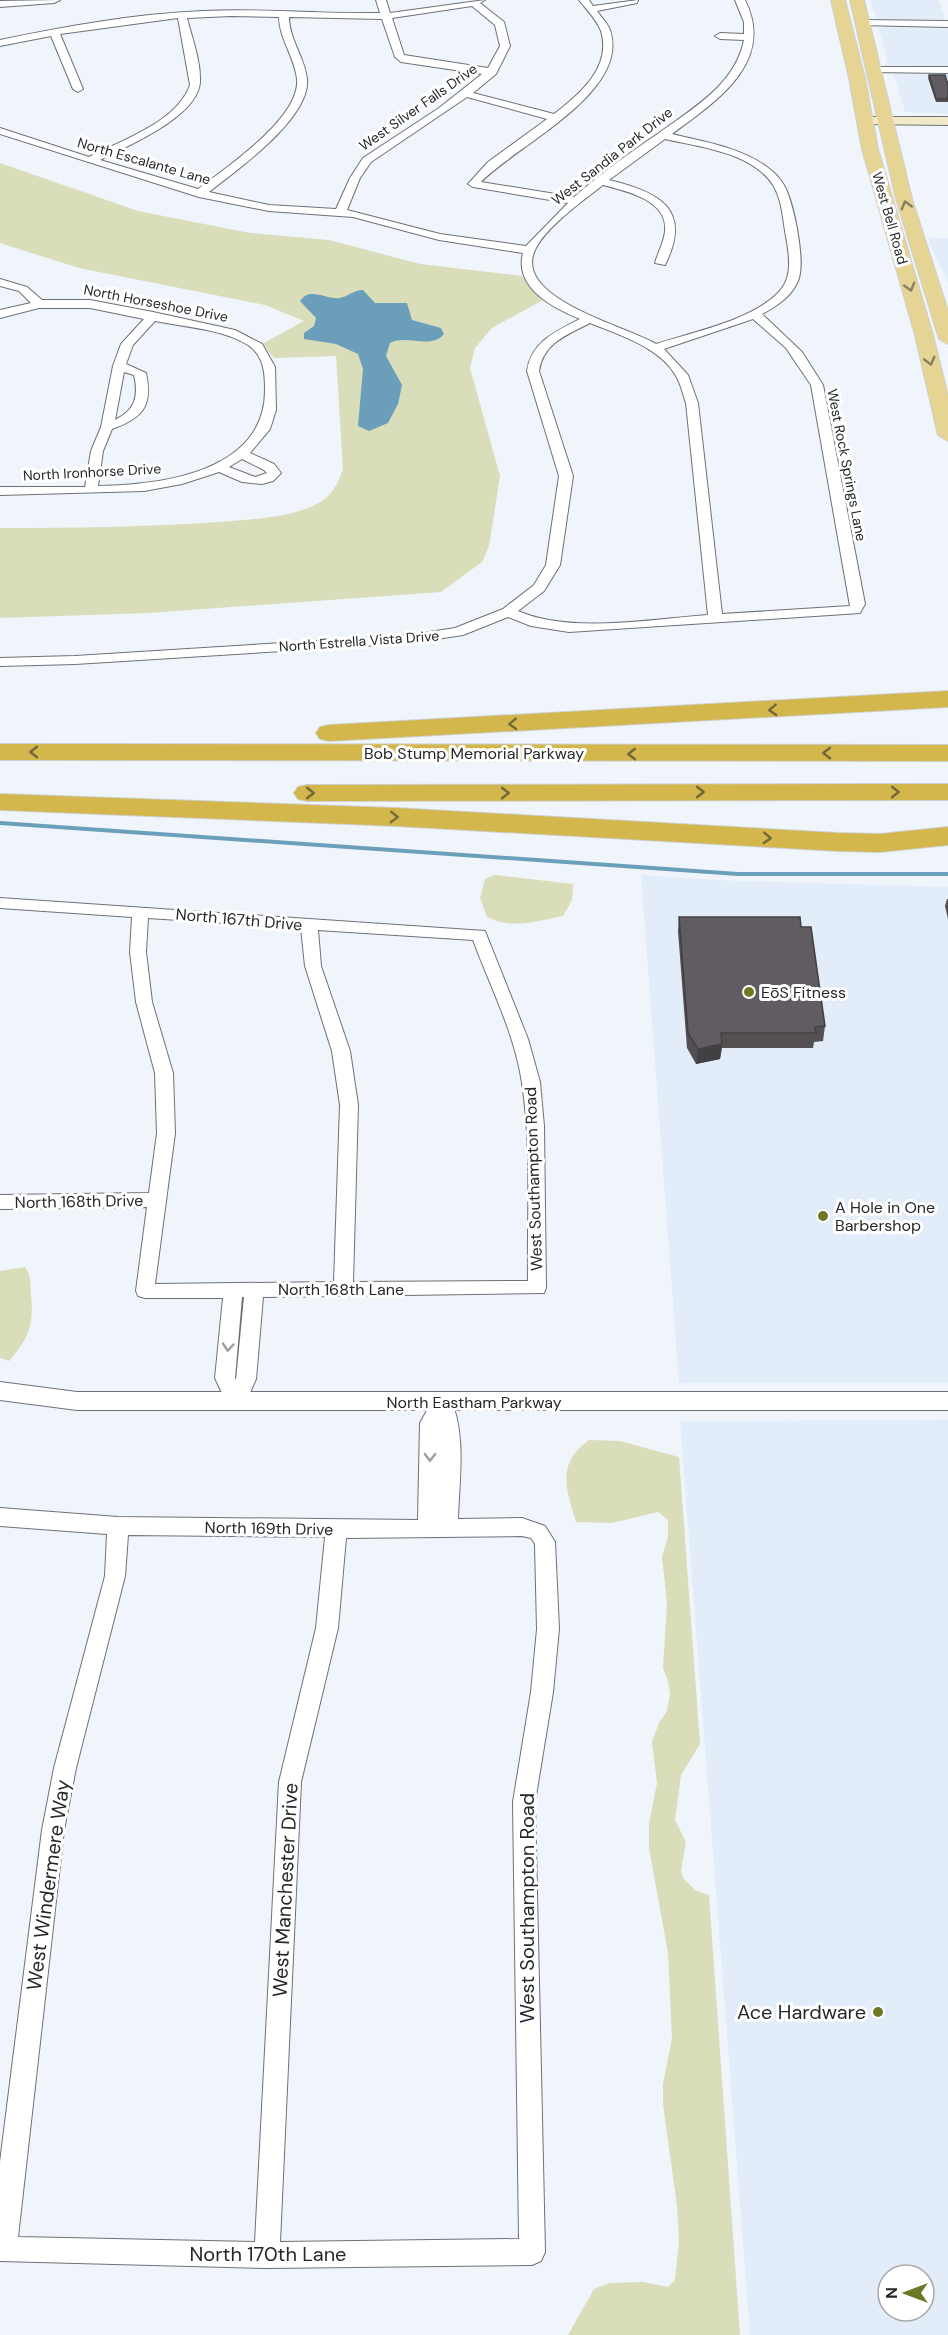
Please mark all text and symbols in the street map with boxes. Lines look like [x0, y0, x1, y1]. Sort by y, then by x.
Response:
street label: West Silver Falls Drive [355, 59, 481, 155]
street label: West Sandia Park Drive [548, 103, 676, 209]
street label: North Escalante Lane [75, 133, 213, 189]
street label: West Bell Road [868, 170, 912, 266]
one-way arrow [901, 200, 913, 211]
street label: North Horseshoe Drive [82, 280, 230, 326]
one-way arrow [903, 281, 915, 292]
one-way arrow [923, 356, 936, 366]
street label: West Rock Springs Lane [823, 387, 871, 543]
street label: North Ironhorse Drive [22, 459, 162, 485]
street label: North Estrella Vista Drive [278, 626, 440, 656]
one-way arrow [769, 703, 778, 716]
one-way arrow [508, 717, 517, 730]
street label: Bob Stump Memorial Parkway [364, 743, 584, 764]
one-way arrow [30, 746, 39, 758]
one-way arrow [627, 747, 636, 760]
one-way arrow [822, 747, 831, 759]
one-way arrow [696, 786, 705, 798]
one-way arrow [891, 786, 900, 798]
one-way arrow [306, 787, 315, 799]
one-way arrow [501, 787, 510, 799]
one-way arrow [390, 810, 399, 823]
one-way arrow [762, 831, 771, 844]
street label: North 167th Drive [175, 904, 303, 935]
place label: EōS Fitness [761, 982, 846, 1003]
marker: EōS Fitness [742, 985, 756, 999]
street label: West Southampton Road [520, 1087, 547, 1271]
street label: North 168th Drive [15, 1190, 143, 1213]
place label: A Hole in One Barbershop [835, 1197, 935, 1236]
marker: A Hole in One Barbershop [816, 1209, 830, 1223]
street label: North 168th Lane [278, 1279, 404, 1300]
one-way arrow [222, 1343, 235, 1352]
street label: North Eastham Parkway [386, 1392, 562, 1413]
one-way arrow [423, 1453, 436, 1462]
street label: North 169th Drive [205, 1517, 333, 1540]
street label: West Windermere Way [20, 1778, 76, 1992]
street label: West Manchester Drive [266, 1782, 304, 1998]
street label: West Southampton Road [514, 1793, 540, 2023]
place label: Ace Hardware [737, 1999, 866, 2025]
marker: Ace Hardware [871, 2005, 885, 2019]
street label: North 170th Lane [190, 2241, 346, 2267]
north arrow [876, 2263, 936, 2323]
text: N [881, 2287, 902, 2299]

